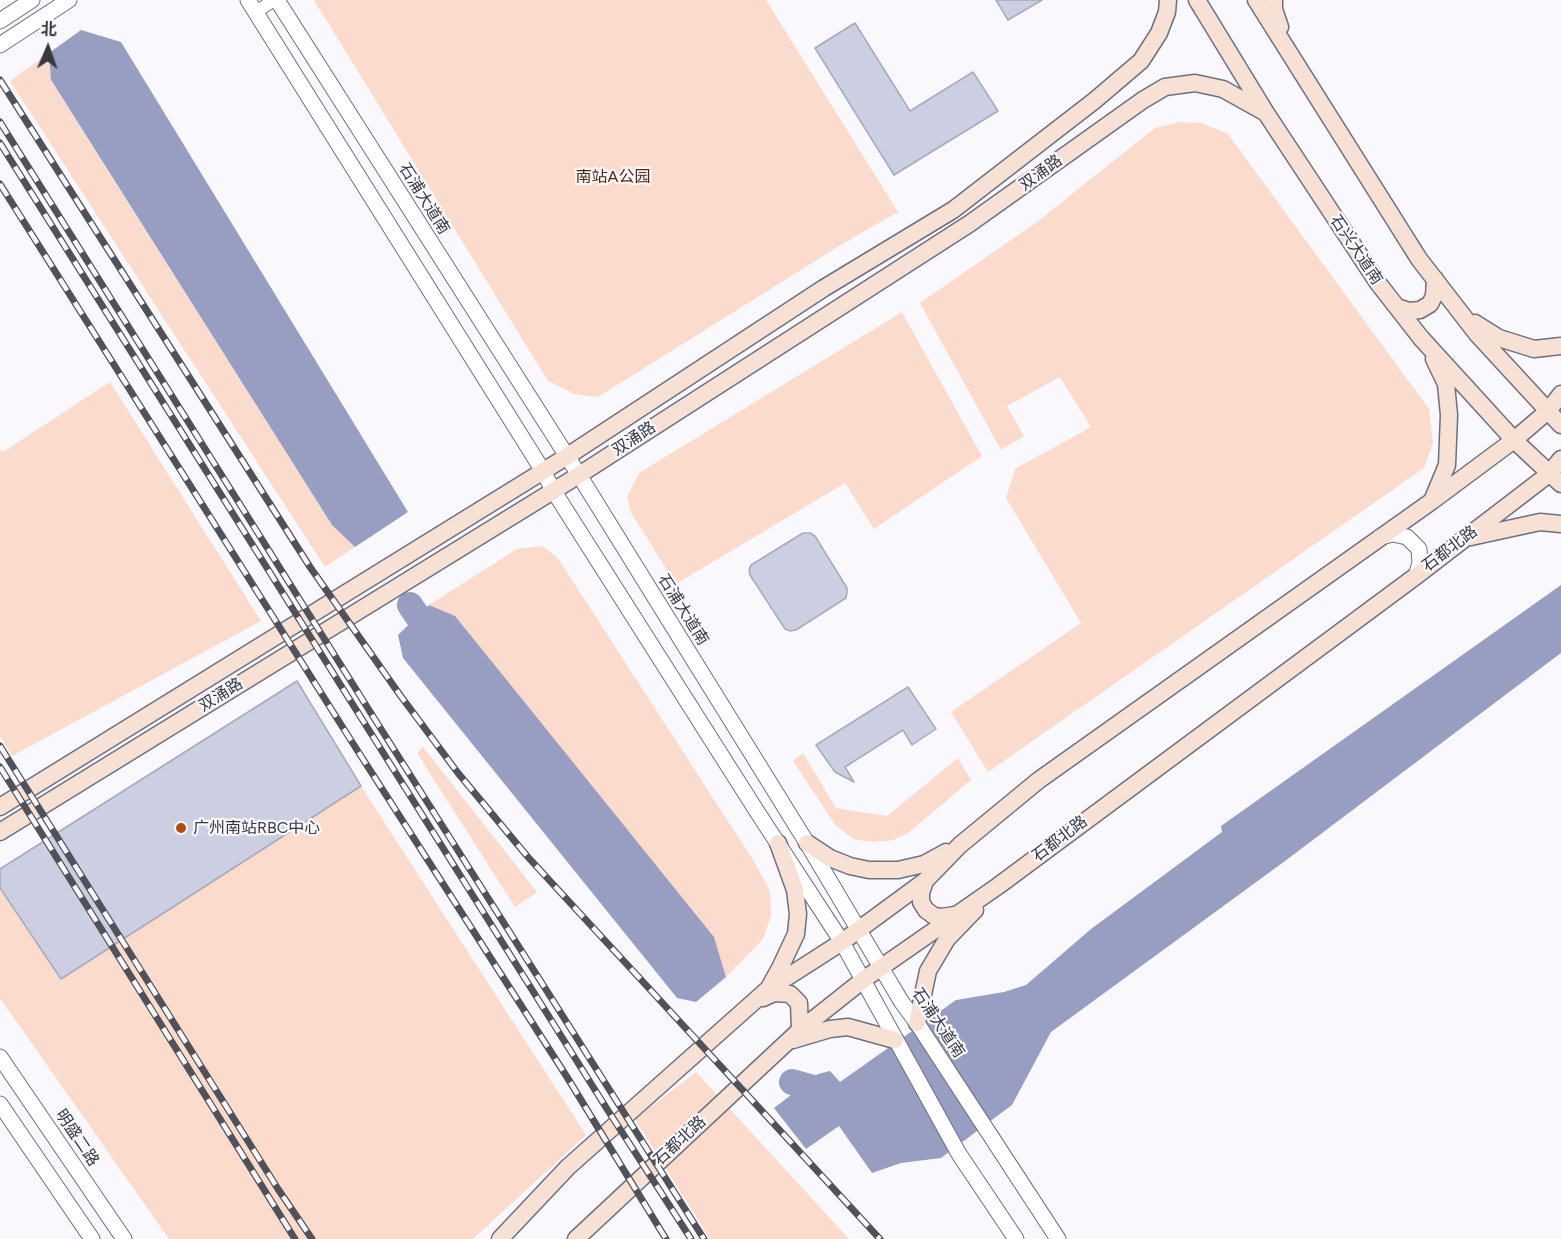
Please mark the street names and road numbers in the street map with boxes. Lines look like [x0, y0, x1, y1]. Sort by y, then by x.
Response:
street label: 双涌路 [1016, 151, 1066, 195]
street label: 石浦大道南 [395, 160, 453, 238]
street label: 石兴大道南 [1326, 211, 1386, 289]
street label: 双涌路 [609, 418, 659, 460]
street label: 石都北路 [1419, 522, 1481, 576]
street label: 石浦大道南 [654, 571, 712, 649]
street label: 双涌路 [196, 674, 246, 716]
street label: 石都北路 [1029, 812, 1091, 866]
street label: 石浦大道南 [908, 984, 968, 1062]
street label: 明盛二路 [51, 1106, 103, 1170]
street label: 石都北路 [650, 1112, 710, 1170]

